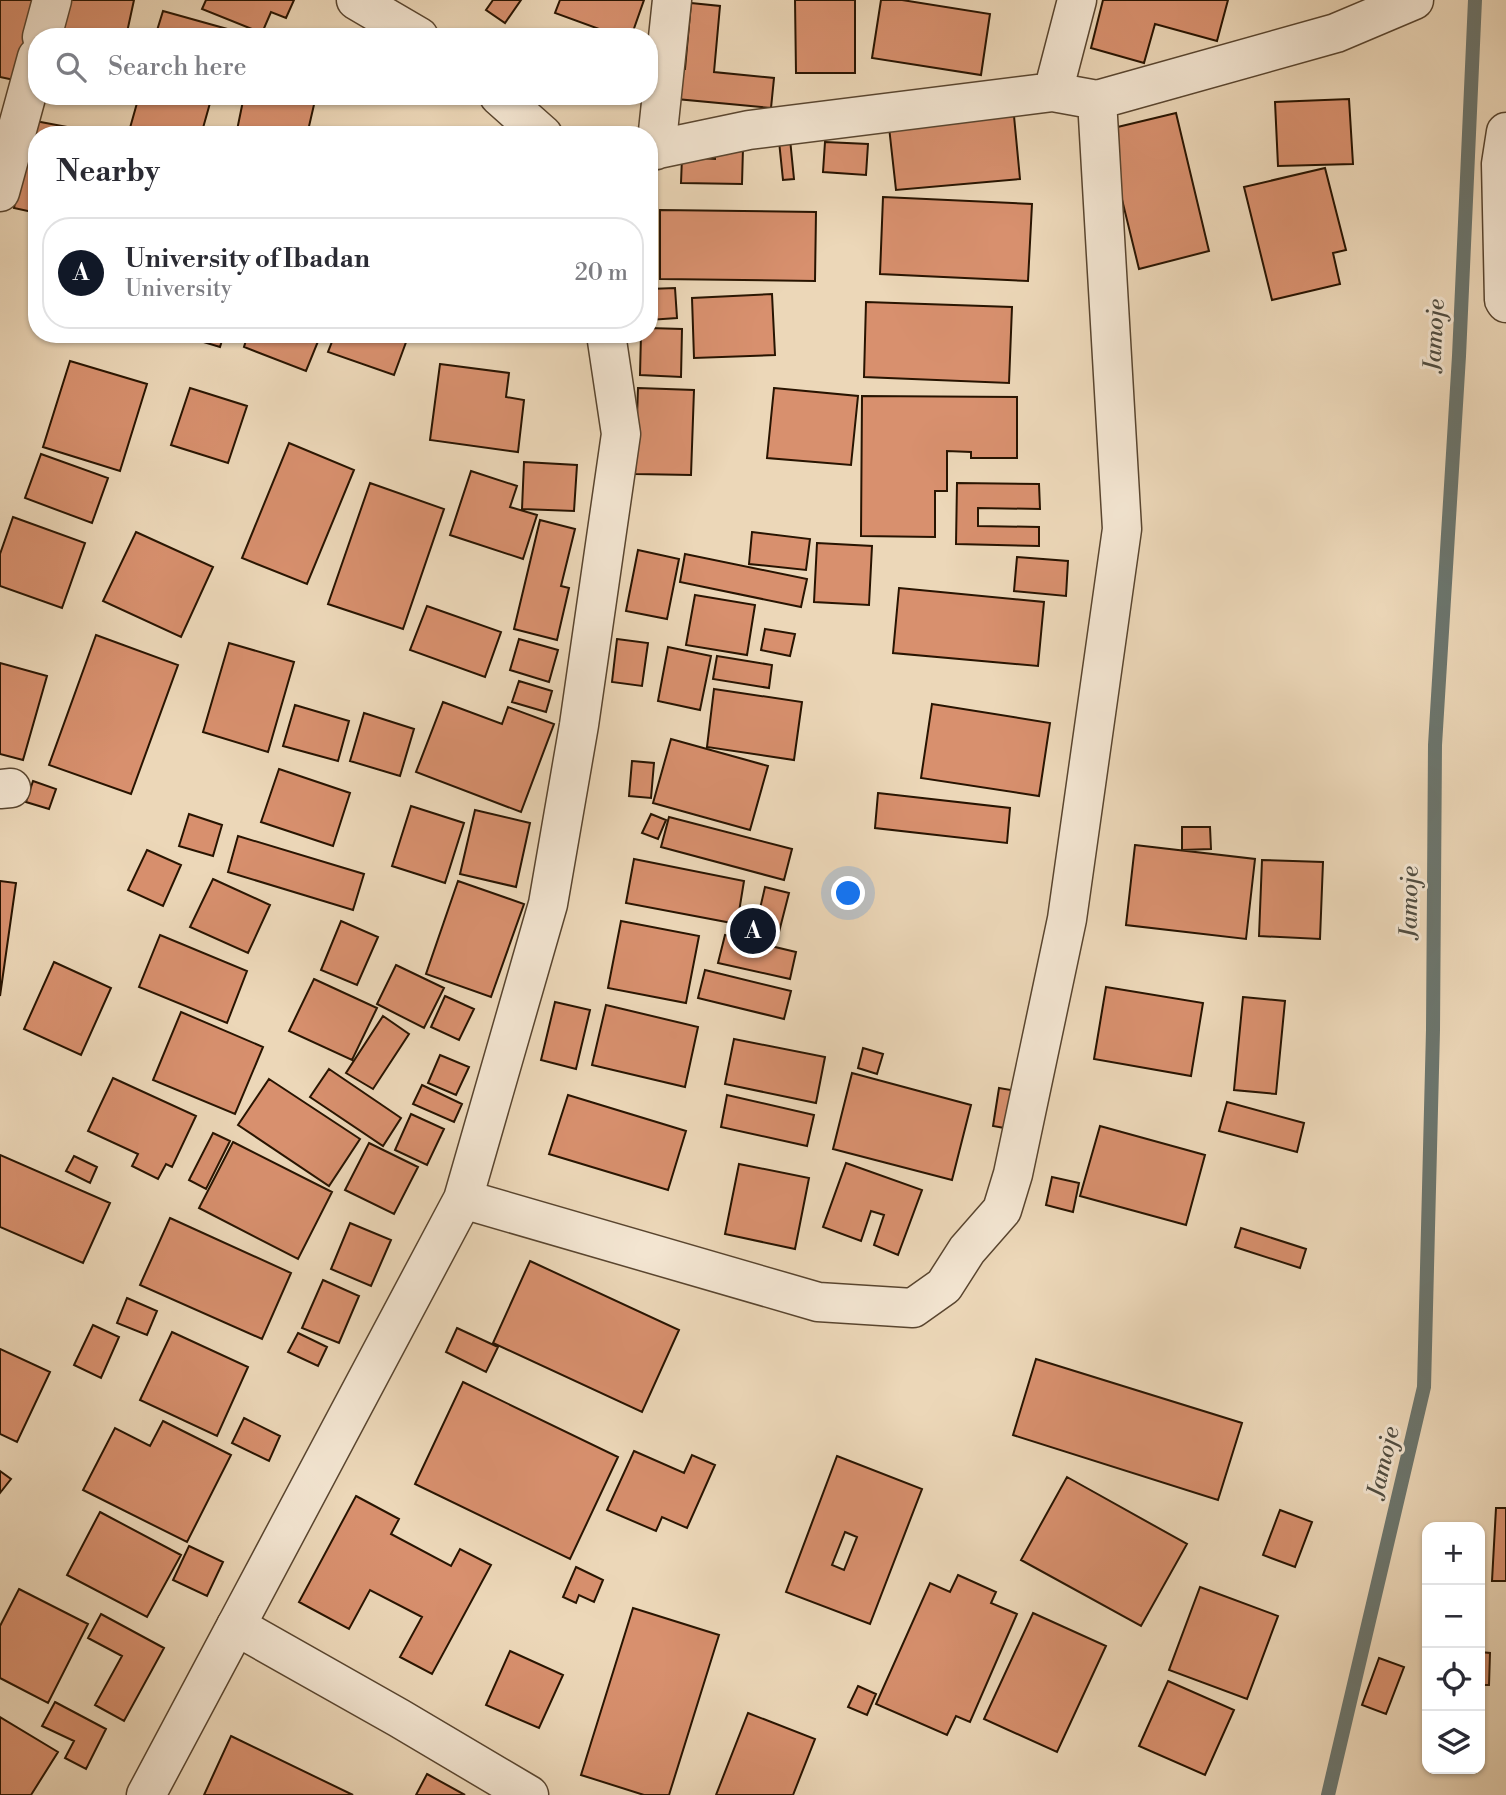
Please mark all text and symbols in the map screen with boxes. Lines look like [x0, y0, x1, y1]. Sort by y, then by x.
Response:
search box [28, 28, 658, 105]
icon: search [52, 48, 90, 86]
text: Search here [108, 51, 247, 83]
text: Nearby [56, 153, 160, 191]
text: University of Ibadan [125, 243, 370, 275]
text: A [73, 259, 89, 287]
text: 20 m [575, 259, 628, 287]
text: University [125, 275, 232, 303]
water label: Jamoje [1418, 298, 1452, 375]
water label: Jamoje [1394, 866, 1426, 941]
your location [831, 876, 865, 910]
pin: A [730, 905, 776, 957]
water label: Jamoje [1361, 1424, 1407, 1504]
map controls [1422, 1522, 1485, 1774]
button: + [1422, 1522, 1485, 1585]
button: − [1422, 1585, 1485, 1648]
button: locate [1422, 1648, 1485, 1711]
button: layers [1422, 1711, 1485, 1774]

